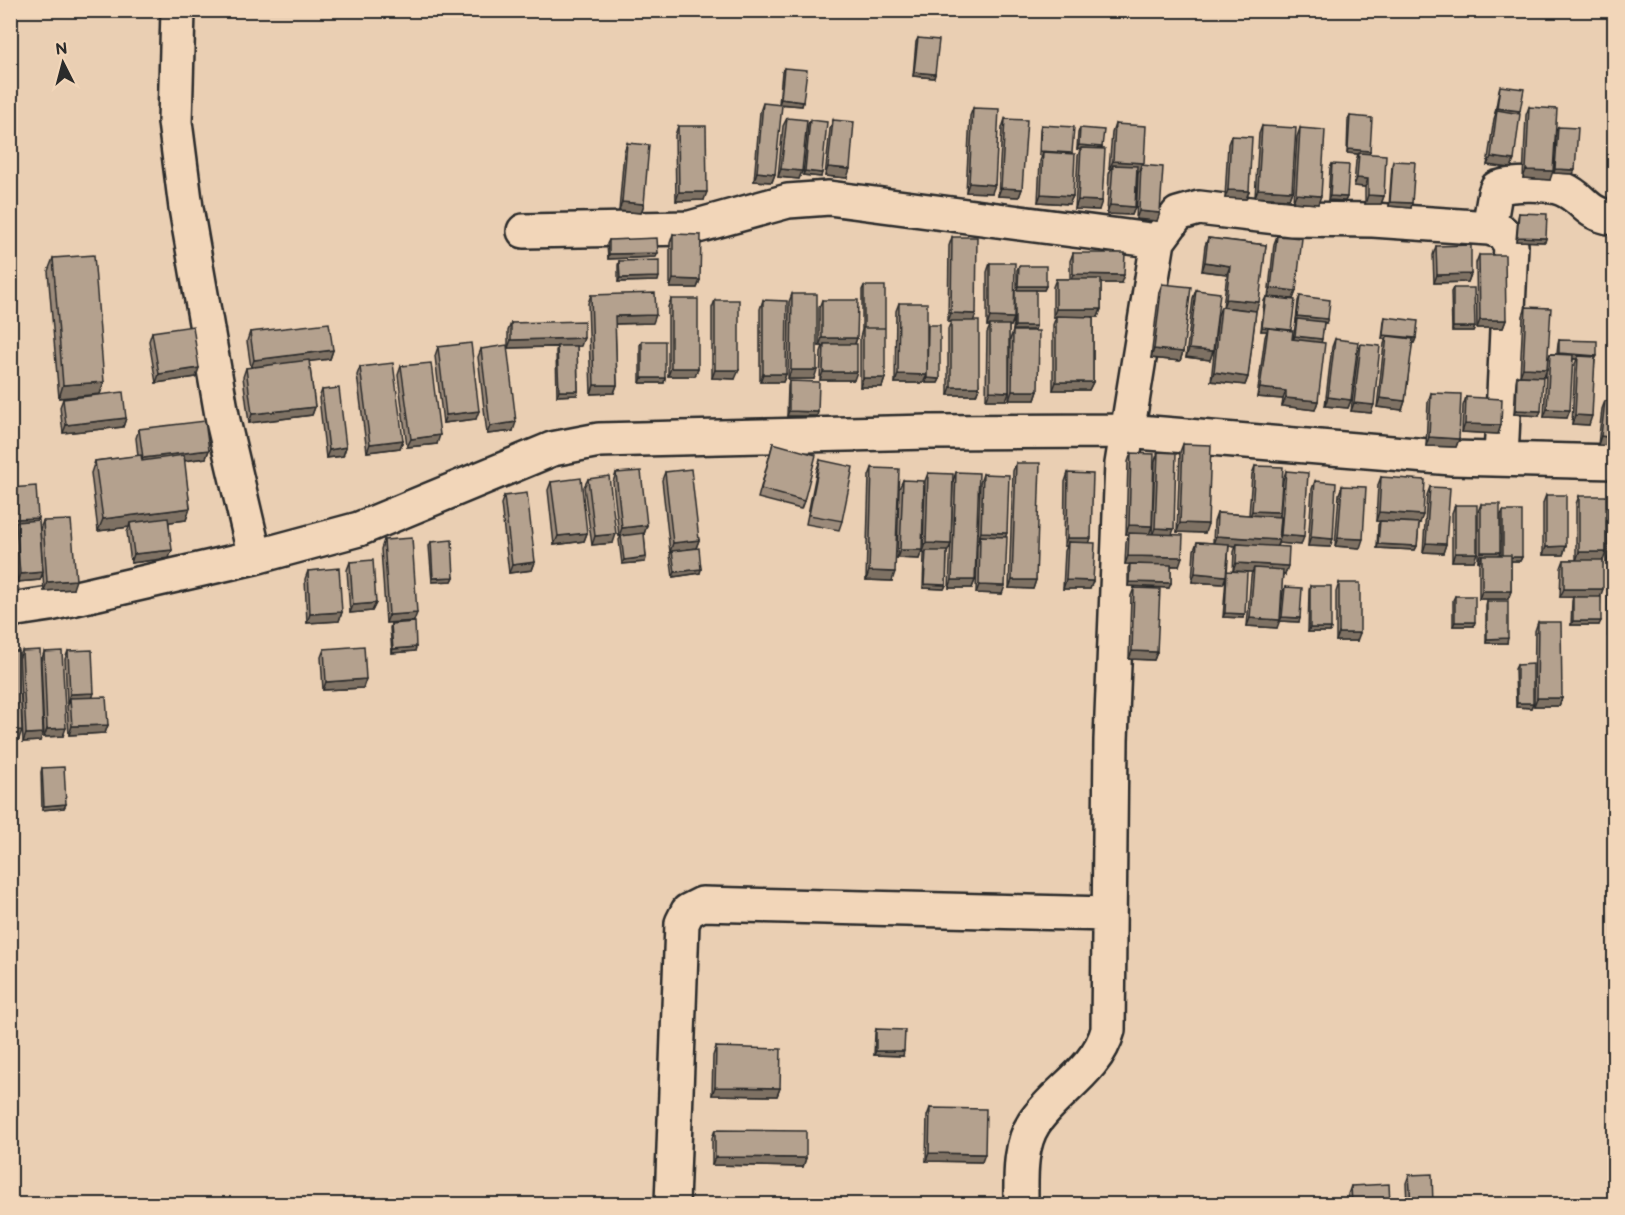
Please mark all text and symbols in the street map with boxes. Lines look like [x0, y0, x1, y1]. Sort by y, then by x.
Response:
north arrow [33, 33, 93, 93]
text: N [55, 39, 69, 60]

